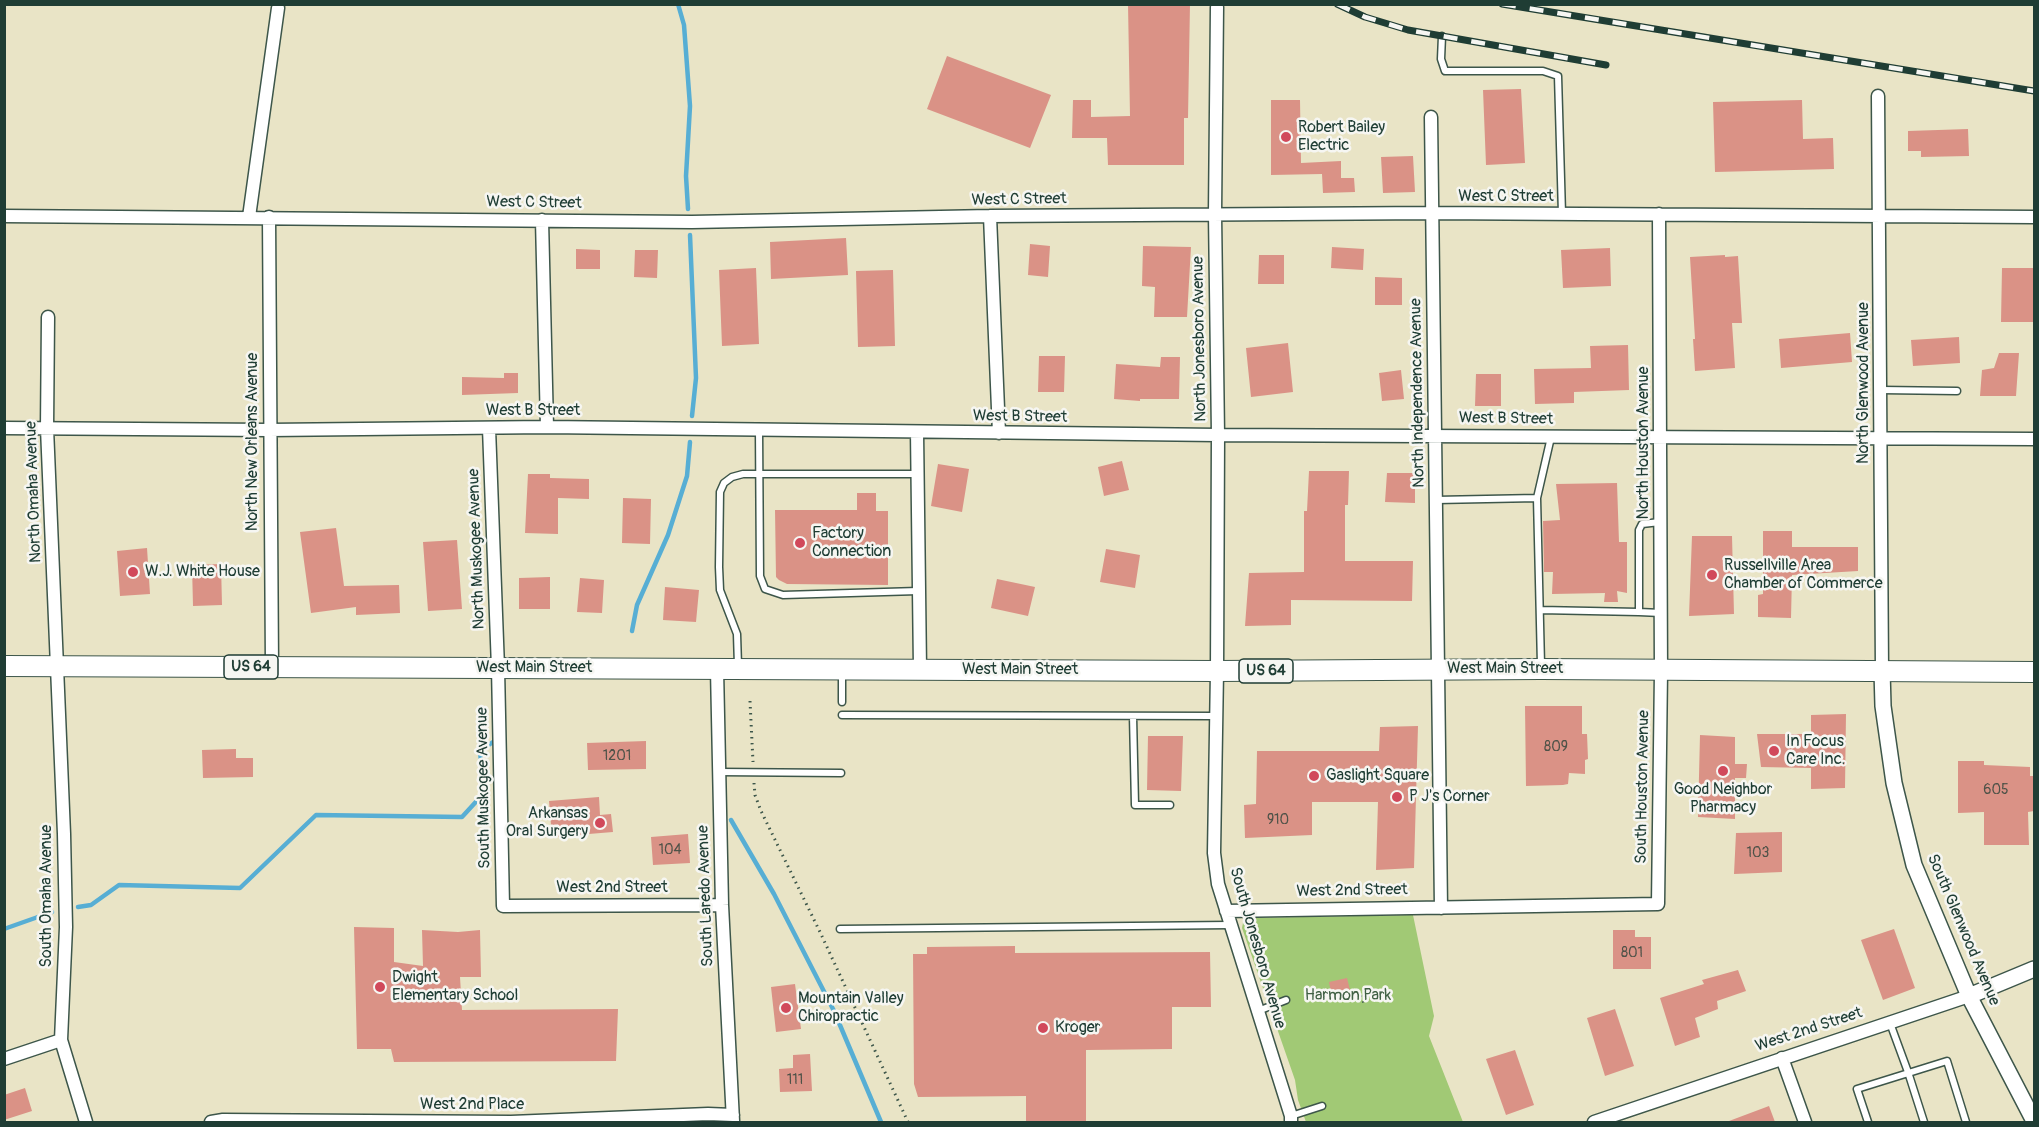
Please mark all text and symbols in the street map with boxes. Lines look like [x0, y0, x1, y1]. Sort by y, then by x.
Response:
place label: Robert Bailey Electric [1298, 118, 1385, 156]
marker: Robert Bailey Electric [1279, 130, 1293, 144]
street label: West C Street [1458, 187, 1554, 207]
street label: West C Street [971, 190, 1067, 210]
street label: West C Street [486, 193, 582, 213]
street label: North Jonesboro Avenue [1189, 256, 1211, 422]
street label: North Independence Avenue [1407, 298, 1429, 488]
street label: North Glenwood Avenue [1854, 302, 1874, 464]
street label: North New Orleans Avenue [243, 353, 263, 531]
street label: North Houston Avenue [1634, 366, 1654, 520]
street label: West B Street [486, 401, 580, 421]
street label: West B Street [973, 407, 1067, 427]
street label: West B Street [1459, 409, 1553, 429]
street label: North Omaha Avenue [22, 421, 46, 563]
street label: North Muskogee Avenue [465, 468, 489, 630]
place label: Factory Connection [812, 524, 891, 562]
marker: Factory Connection [793, 536, 807, 550]
place label: Russellville Area Chamber of Commerce [1724, 556, 1883, 594]
place label: W.J. White House [145, 562, 260, 582]
marker: W.J. White House [126, 565, 140, 579]
marker: Russellville Area Chamber of Commerce [1705, 568, 1719, 582]
road number: US 64 [224, 655, 278, 679]
street label: West Main Street [476, 658, 592, 678]
road number: US 64 [1239, 659, 1293, 683]
street label: West Main Street [1447, 659, 1563, 679]
street label: West Main Street [962, 660, 1078, 680]
street label: South Muskogee Avenue [473, 707, 495, 869]
street label: South Houston Avenue [1632, 710, 1654, 864]
place label: In Focus Care Inc. [1786, 732, 1845, 770]
house number: 809 [1544, 739, 1568, 755]
marker: In Focus Care Inc. [1767, 744, 1781, 758]
house number: 1201 [603, 748, 631, 764]
marker: Good Neighbor Pharmacy [1716, 764, 1730, 778]
place label: Gaslight Square [1326, 766, 1429, 786]
marker: Gaslight Square [1307, 769, 1321, 783]
place label: Good Neighbor Pharmacy [1674, 780, 1772, 818]
house number: 605 [1983, 782, 2009, 798]
place label: P J's Corner [1409, 787, 1490, 807]
marker: P J's Corner [1390, 790, 1404, 804]
place label: Arkansas Oral Surgery [506, 804, 588, 842]
house number: 910 [1267, 812, 1289, 828]
marker: Arkansas Oral Surgery [593, 816, 607, 830]
street label: South Omaha Avenue [37, 825, 57, 967]
street label: South Laredo Avenue [694, 825, 718, 967]
house number: 104 [658, 842, 682, 858]
house number: 103 [1747, 845, 1769, 861]
street label: South Glenwood Avenue [1922, 851, 2004, 1009]
street label: South Jonesboro Avenue [1225, 865, 1289, 1031]
street label: West 2nd Street [556, 878, 668, 898]
street label: West 2nd Street [1296, 880, 1408, 902]
house number: 801 [1621, 945, 1643, 961]
place label: Dwight Elementary School [392, 968, 518, 1006]
marker: Dwight Elementary School [373, 980, 387, 994]
park label: Harmon Park [1305, 986, 1391, 1006]
place label: Mountain Valley Chiropractic [798, 989, 904, 1027]
marker: Mountain Valley Chiropractic [779, 1001, 793, 1015]
street label: West 2nd Street [1753, 1004, 1865, 1056]
place label: Kroger [1055, 1018, 1100, 1038]
marker: Kroger [1036, 1021, 1050, 1035]
house number: 111 [787, 1072, 803, 1088]
street label: West 2nd Place [420, 1095, 524, 1115]

